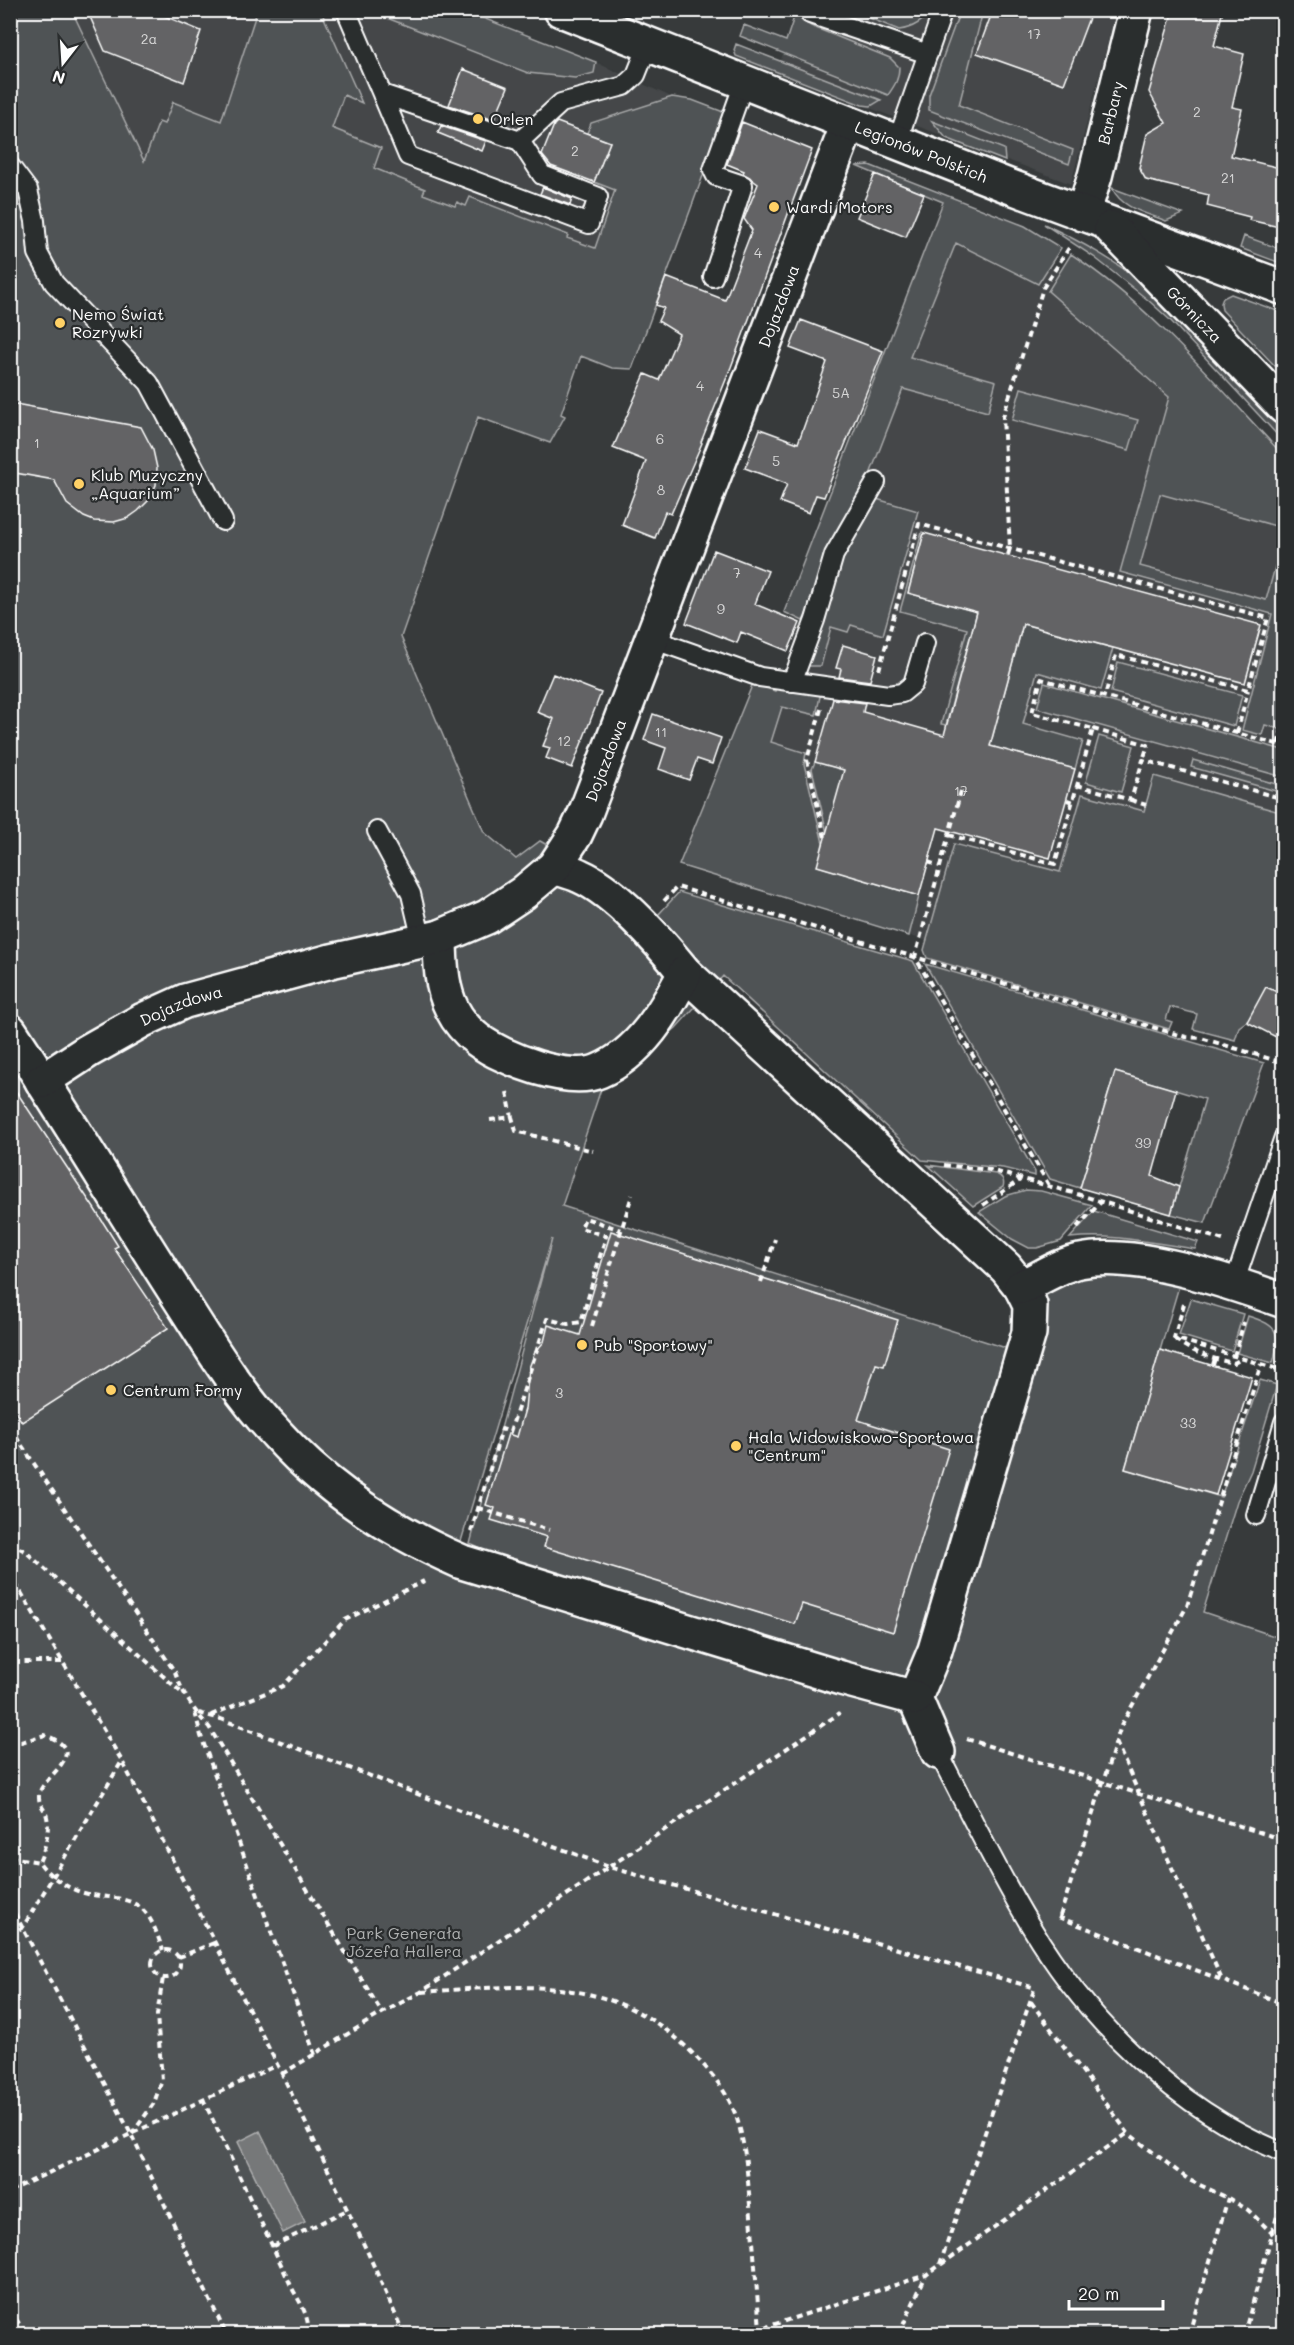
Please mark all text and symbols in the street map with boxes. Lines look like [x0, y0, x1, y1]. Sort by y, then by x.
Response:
house number: 17 [1027, 24, 1041, 43]
house number: 2a [141, 29, 157, 48]
north arrow [33, 33, 93, 93]
text: N [50, 66, 67, 90]
street label: Barbary [1092, 79, 1128, 146]
house number: 2 [1193, 102, 1201, 121]
place label: Orlen [490, 108, 534, 129]
marker: Orlen [471, 112, 485, 126]
street label: Legionów Polskich [852, 116, 991, 187]
house number: 2 [571, 141, 579, 160]
house number: 21 [1221, 168, 1235, 187]
place label: Wardi Motors [786, 196, 893, 217]
marker: Wardi Motors [767, 200, 781, 214]
house number: 4 [754, 243, 763, 262]
street label: Dojazdowa [753, 262, 803, 350]
street label: Górnicza [1162, 281, 1227, 347]
place label: Nemo Świat Rozrywki [72, 303, 164, 342]
marker: Nemo Świat Rozrywki [53, 316, 67, 330]
house number: 4 [696, 376, 705, 395]
house number: 5A [832, 383, 850, 402]
house number: 6 [656, 429, 664, 448]
house number: 1 [34, 433, 40, 452]
house number: 5 [772, 451, 780, 470]
place label: Klub Muzyczny „Aquarium” [91, 464, 203, 503]
marker: Klub Muzyczny „Aquarium” [72, 477, 86, 491]
house number: 8 [657, 480, 665, 499]
house number: 7 [733, 563, 741, 582]
house number: 9 [717, 599, 725, 618]
street label: Dojazdowa [580, 716, 630, 804]
house number: 11 [655, 722, 667, 741]
house number: 12 [557, 731, 571, 750]
house number: 17 [954, 781, 968, 800]
street label: Dojazdowa [136, 980, 225, 1030]
house number: 39 [1135, 1133, 1151, 1152]
place label: Pub "Sportowy" [594, 1334, 713, 1355]
marker: Pub "Sportowy" [575, 1338, 589, 1352]
place label: Centrum Formy [123, 1379, 242, 1400]
marker: Centrum Formy [104, 1383, 118, 1397]
house number: 3 [555, 1383, 563, 1402]
house number: 33 [1180, 1413, 1196, 1432]
place label: Hala Widowiskowo-Sportowa "Centrum" [748, 1426, 974, 1465]
marker: Hala Widowiskowo-Sportowa "Centrum" [729, 1439, 743, 1453]
park label: Park Generała Józefa Hallera [346, 1922, 462, 1961]
scale bar [1069, 2273, 1164, 2311]
text: 20 m [1078, 2281, 1119, 2305]

